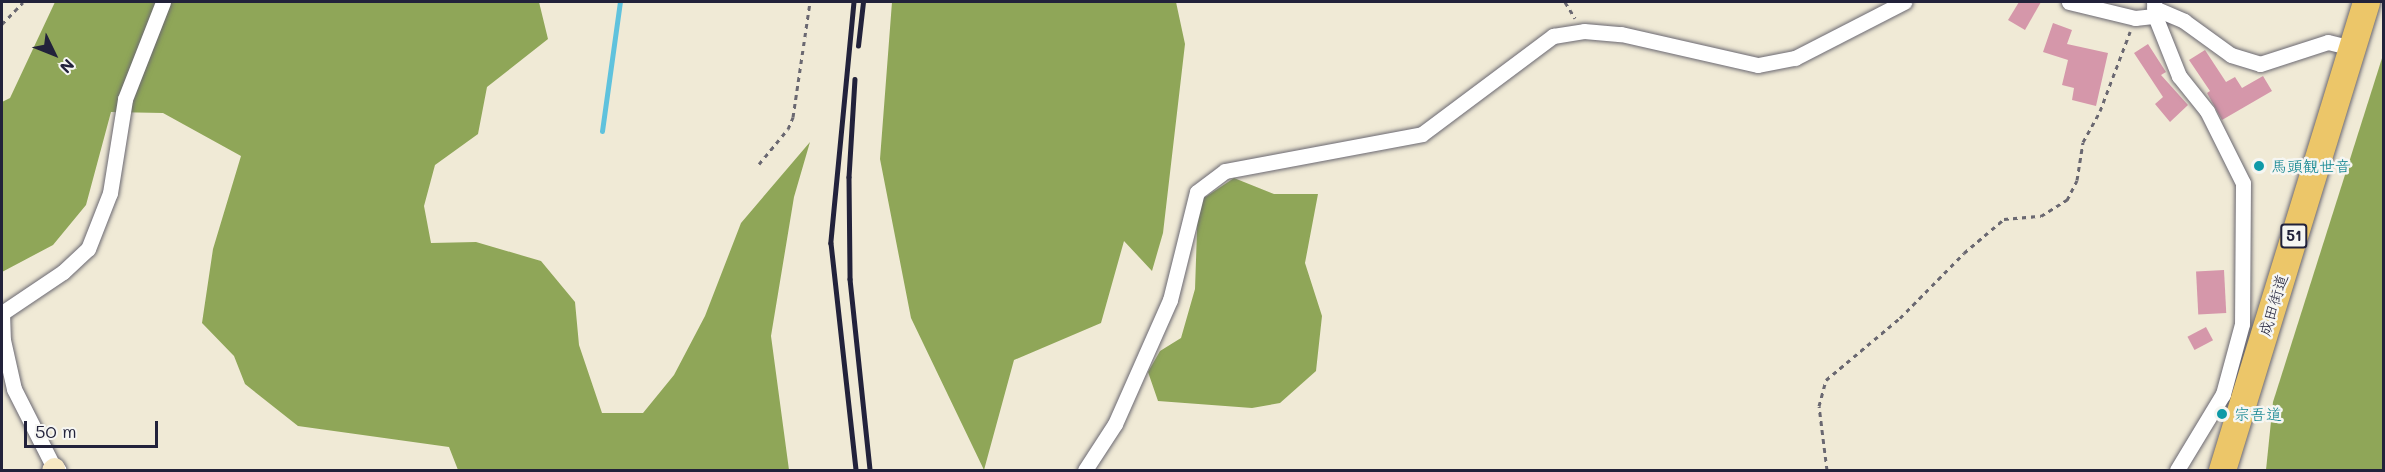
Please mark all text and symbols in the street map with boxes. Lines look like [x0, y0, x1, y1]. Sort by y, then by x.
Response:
north arrow [24, 24, 84, 84]
text: N [56, 55, 79, 78]
place label: 馬頭観世音 [2271, 156, 2351, 176]
marker: 馬頭観世音 [2252, 159, 2266, 173]
road number: 51 [2279, 224, 2309, 248]
street label: 成田街道 [2254, 272, 2292, 338]
place label: 宗吾道 [2234, 404, 2282, 424]
marker: 宗吾道 [2215, 407, 2229, 421]
scale bar [27, 409, 160, 447]
text: 50 m [35, 419, 77, 443]

